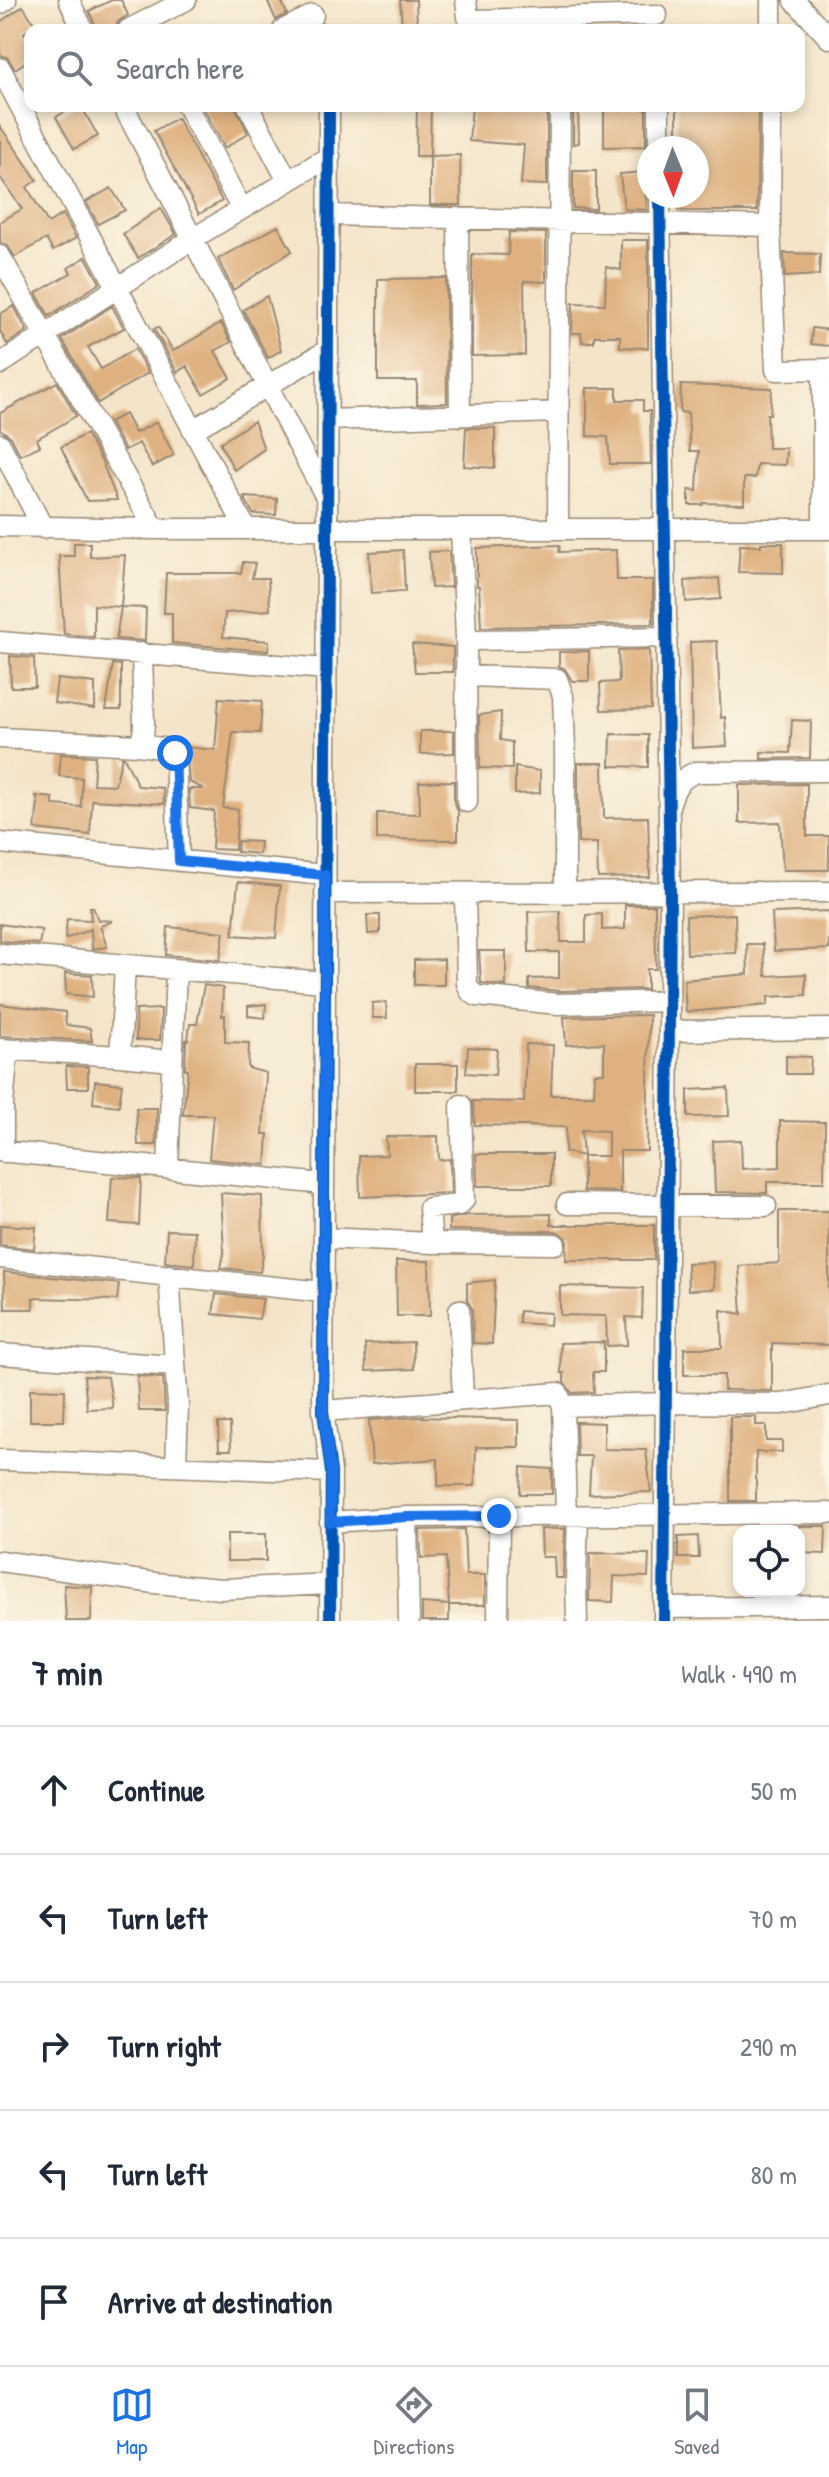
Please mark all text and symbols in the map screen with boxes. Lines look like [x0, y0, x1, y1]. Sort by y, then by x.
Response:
search box [24, 24, 805, 112]
icon: search [52, 46, 96, 90]
text: Search here [116, 48, 244, 88]
north arrow [637, 136, 709, 208]
route start [157, 735, 193, 771]
route end [481, 1498, 517, 1534]
map controls [733, 1525, 805, 1597]
button: locate [733, 1525, 805, 1597]
text: 7 min [32, 1650, 103, 1696]
text: Walk · 490 m [681, 1656, 797, 1691]
icon: ahead [32, 1768, 76, 1812]
text: Continue [108, 1770, 205, 1810]
text: 50 m [751, 1773, 797, 1808]
icon: left [32, 1896, 76, 1940]
text: Turn left [108, 1898, 207, 1938]
text: 70 m [749, 1901, 797, 1936]
icon: right [32, 2024, 76, 2068]
text: Turn right [108, 2026, 221, 2066]
text: 290 m [740, 2029, 797, 2064]
icon: left [32, 2152, 76, 2196]
text: Turn left [108, 2154, 207, 2194]
text: 80 m [750, 2157, 797, 2192]
icon: arrive [32, 2280, 76, 2324]
text: Arrive at destination [108, 2282, 333, 2322]
tab: Map [110, 2383, 154, 2461]
tab: Directions [374, 2383, 455, 2461]
tab: Saved [674, 2383, 719, 2461]

